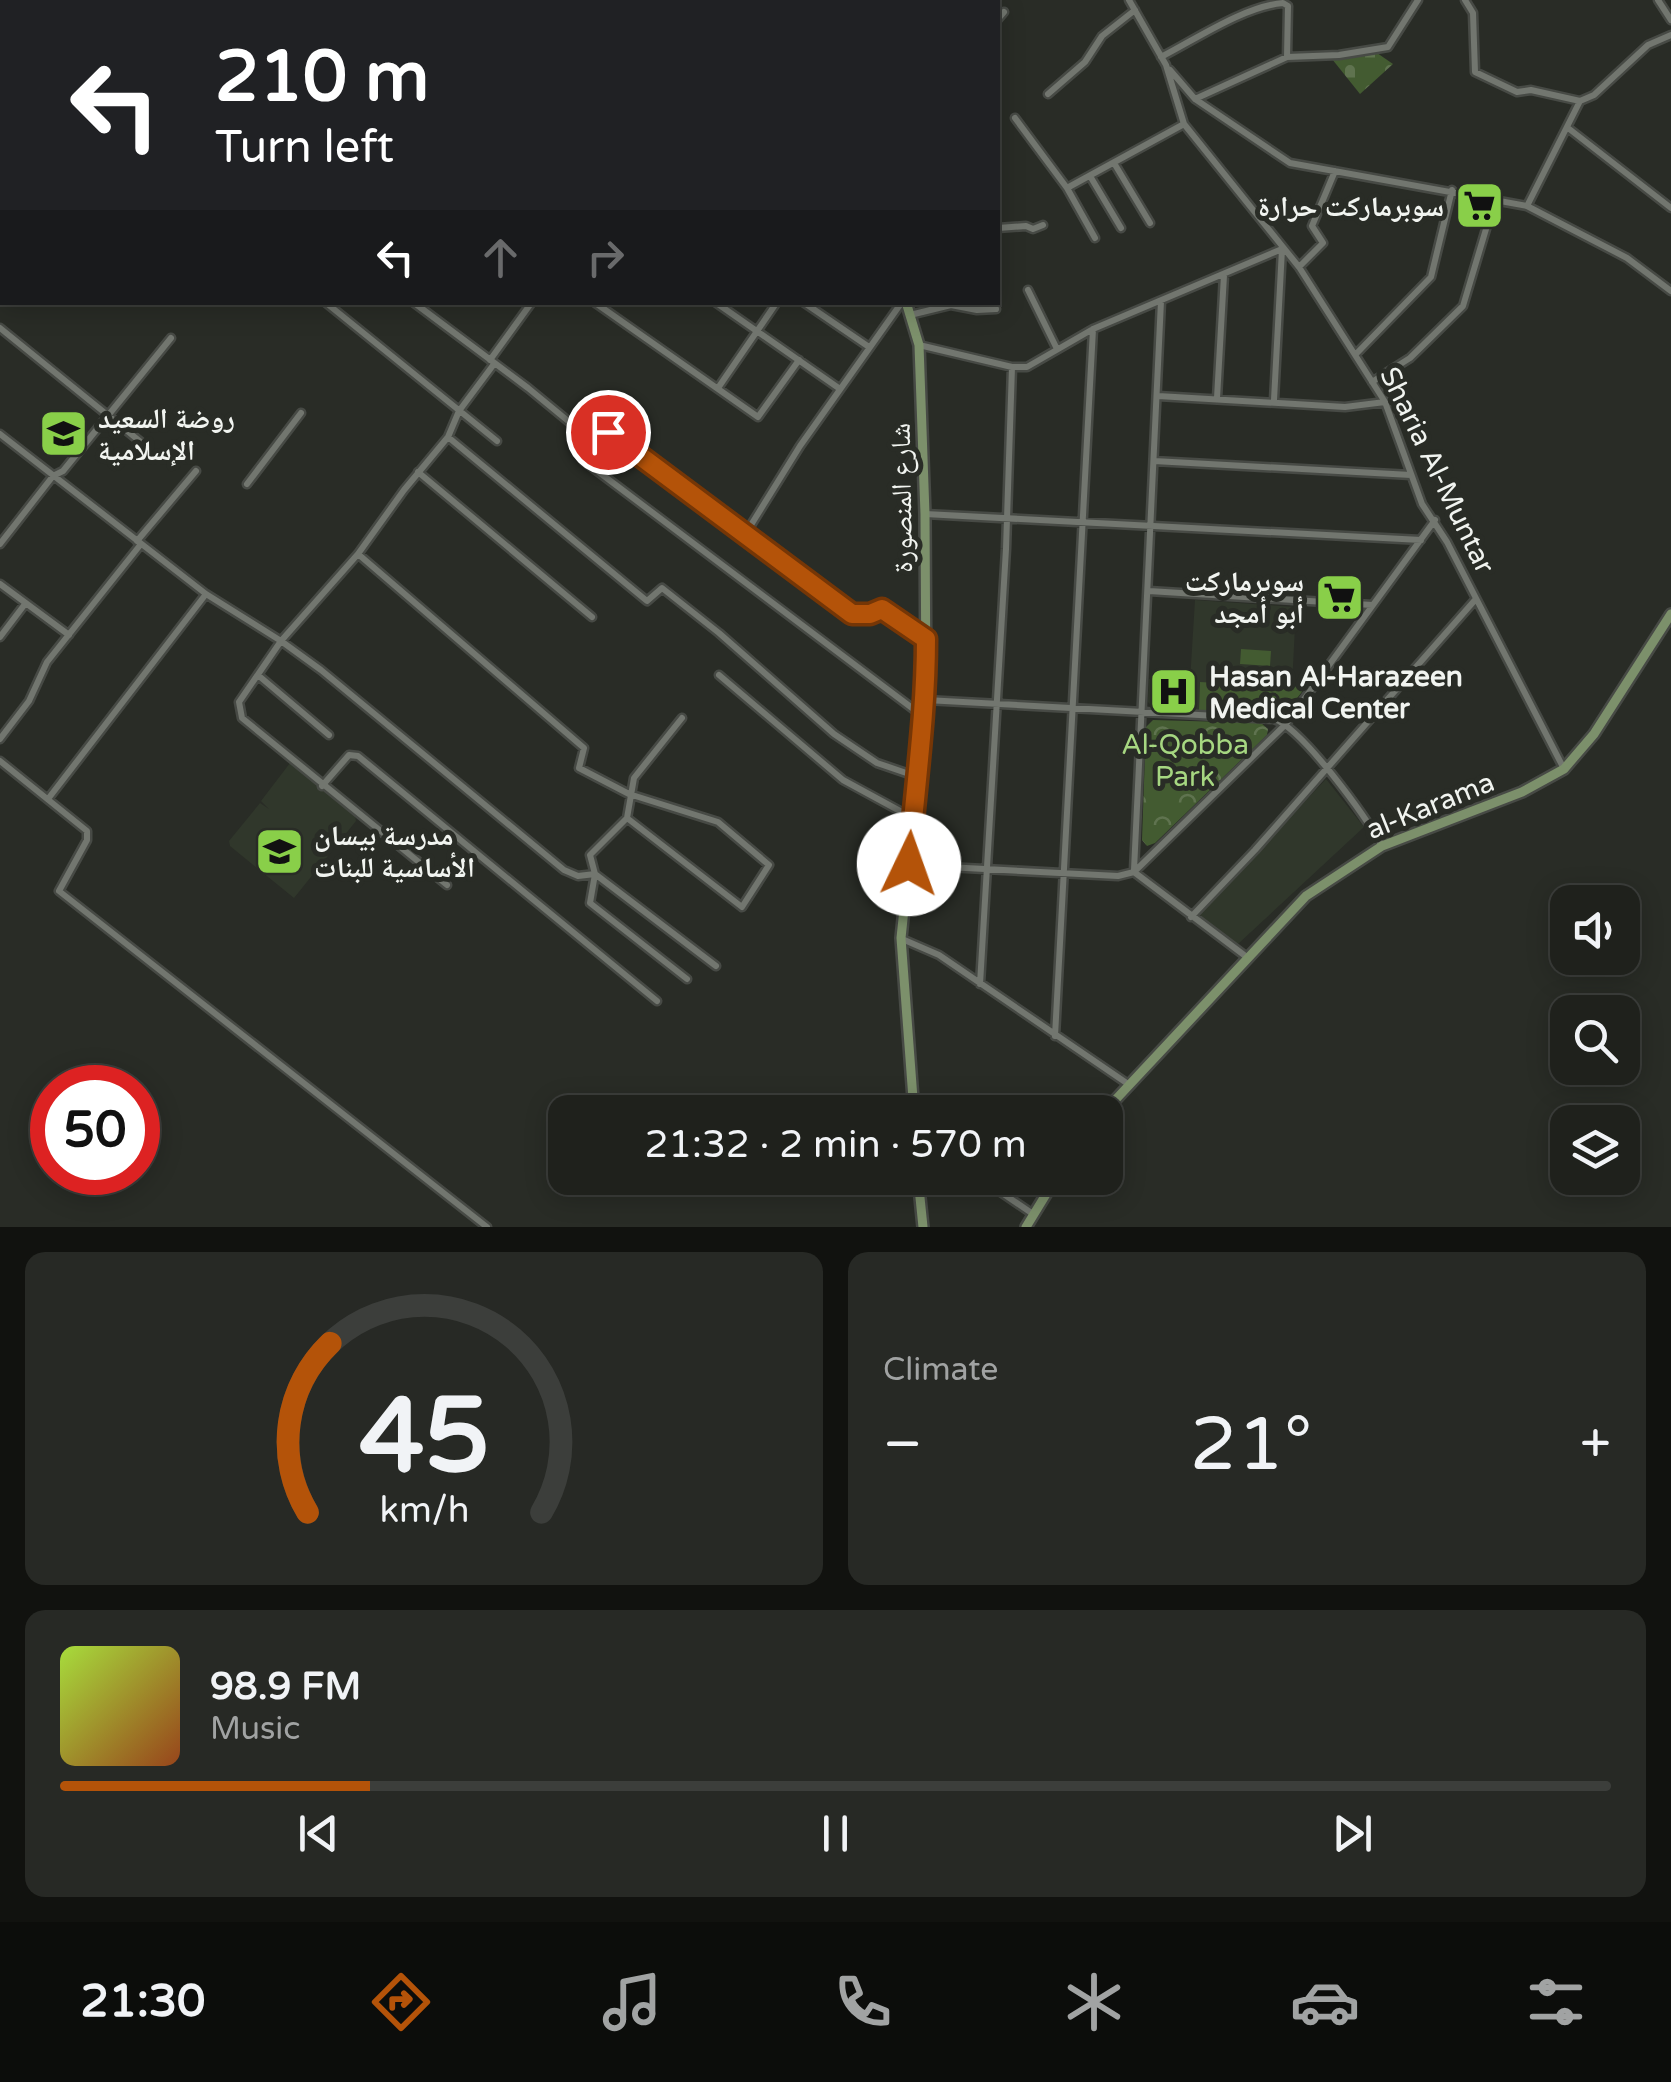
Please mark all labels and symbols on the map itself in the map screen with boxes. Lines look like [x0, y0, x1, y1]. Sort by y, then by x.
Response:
supermarket icon: سوبرماركت حرارة [1453, 180, 1505, 232]
place label: سوبرماركت حرارة [1258, 190, 1444, 224]
street label: Sharia Al-Muntar [1372, 362, 1502, 580]
pin [566, 390, 651, 475]
place label: روضة السعيد الإسلامية [98, 402, 235, 468]
school or university icon: روضة السعيد الإسلامية [37, 408, 89, 460]
street label: شارع المنصورة [884, 423, 920, 573]
place label: سوبرماركت أبو أمجد [1185, 565, 1304, 631]
supermarket icon: سوبرماركت أبو أمجد [1313, 571, 1365, 623]
place label: Hasan Al-Harazeen Medical Center [1209, 660, 1463, 726]
hospital icon: Hasan Al-Harazeen Medical Center [1148, 666, 1200, 718]
park label: Al-Qobba Park [1121, 728, 1249, 794]
street label: al-Karama [1361, 765, 1499, 847]
position arrow [857, 812, 961, 916]
place label: مدرسة بيسان الأساسية للبنات [314, 819, 475, 885]
school or university icon: مدرسة بيسان الأساسية للبنات [253, 825, 305, 877]
speed limit sign: 50 [30, 1065, 160, 1195]

